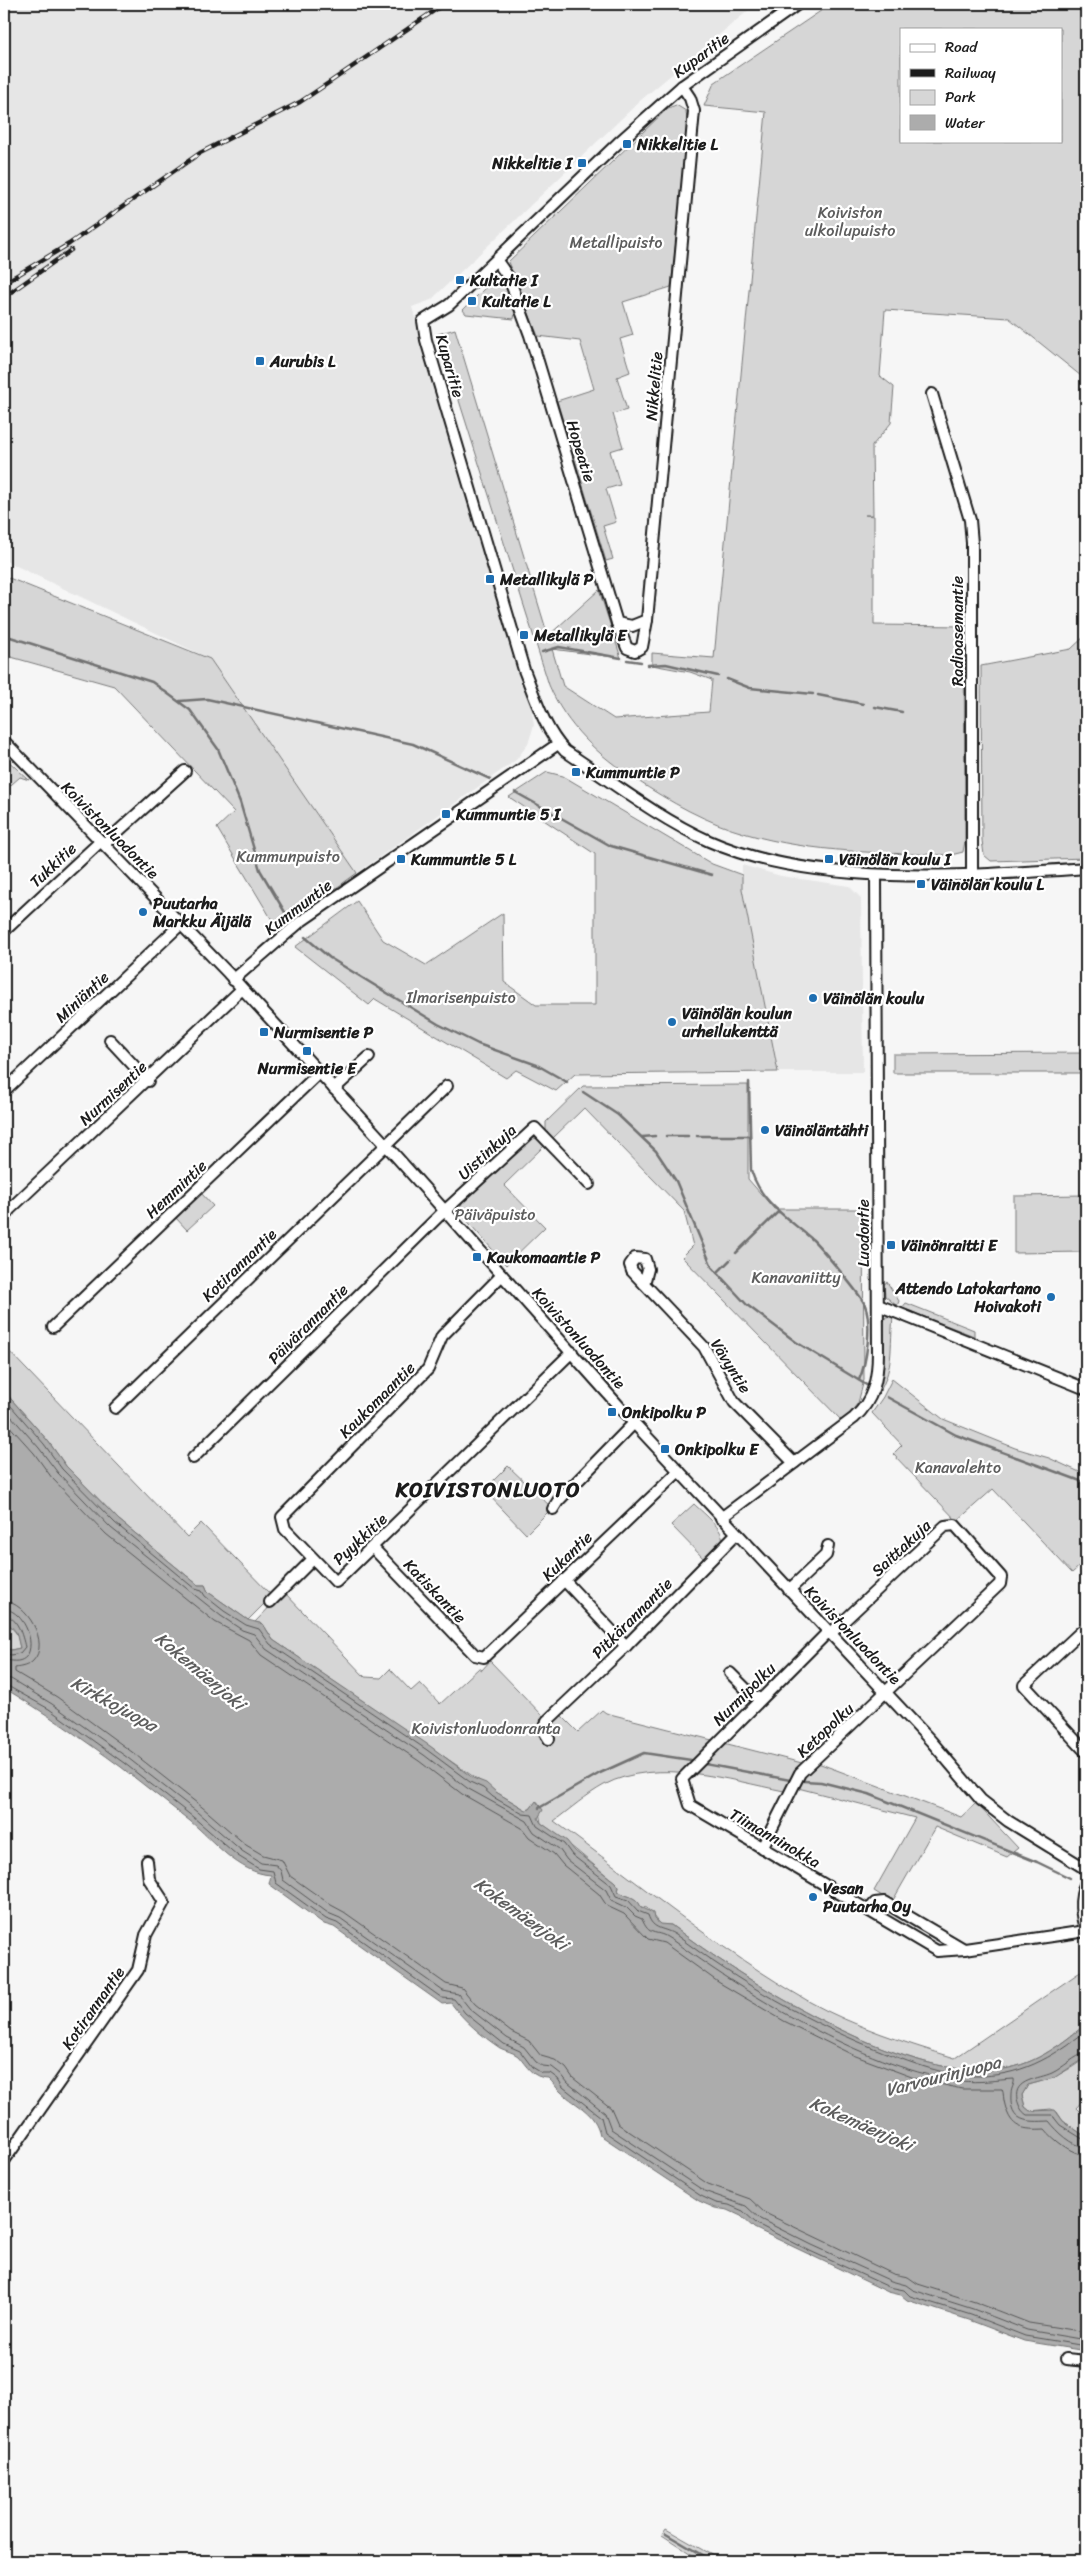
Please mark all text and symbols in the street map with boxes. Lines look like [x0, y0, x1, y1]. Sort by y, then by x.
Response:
street label: Kuparitie [666, 24, 736, 86]
legend [900, 28, 1062, 142]
text: Road [945, 34, 978, 60]
text: Railway [945, 60, 996, 86]
text: Park [945, 84, 976, 110]
text: Water [945, 110, 985, 136]
place label: Nikkelitie L [636, 130, 718, 159]
marker: Nikkelitie L [621, 138, 633, 150]
place label: Nikkelitie I [491, 149, 574, 178]
marker: Nikkelitie I [576, 157, 588, 169]
park label: Koiviston ulkoilupuisto [805, 198, 895, 245]
park label: Metallipuisto [569, 228, 663, 257]
place label: Kultatie I [469, 266, 539, 295]
marker: Kultatie I [454, 274, 466, 286]
place label: Kultatie L [481, 287, 551, 316]
marker: Kultatie L [466, 295, 478, 307]
street label: Kuparitie [427, 331, 473, 401]
place label: Aurubis L [269, 347, 336, 376]
street label: Nikkelitie [637, 350, 671, 422]
marker: Aurubis L [254, 355, 266, 367]
street label: Hopeatie [558, 416, 604, 486]
place label: Metallikylä P [499, 565, 593, 594]
marker: Metallikylä P [484, 573, 496, 585]
street label: Radioasemantie [943, 576, 972, 686]
place label: Metallikylä E [533, 621, 627, 650]
marker: Metallikylä E [518, 629, 530, 641]
place label: Kummuntie P [585, 758, 680, 787]
marker: Kummuntie P [570, 766, 582, 778]
street label: Koivistonluodontie [54, 774, 166, 886]
place label: Kummuntie 5 I [455, 800, 562, 829]
marker: Kummuntie 5 I [440, 808, 452, 820]
street label: Tukkitie [22, 835, 84, 895]
park label: Kummunpuisto [236, 842, 340, 871]
place label: Kummuntie 5 L [410, 845, 517, 874]
place label: Väinölän koulu I [839, 845, 953, 874]
marker: Kummuntie 5 L [395, 853, 407, 865]
marker: Väinölän koulu I [823, 853, 835, 865]
place label: Väinölän koulu L [931, 870, 1045, 899]
street label: Kummuntie [257, 871, 339, 943]
marker: Väinölän koulu L [915, 878, 927, 890]
place label: Puutarha Markku Äijälä [152, 889, 252, 936]
marker: Puutarha Markku Äijälä [137, 906, 149, 918]
street label: Miniäntie [48, 964, 116, 1030]
park label: Ilmarisenpuisto [405, 983, 516, 1012]
place label: Väinölän koulu [823, 984, 925, 1013]
marker: Väinölän koulu [807, 992, 819, 1004]
place label: Väinölän koulun urheilukenttä [682, 999, 792, 1046]
marker: Väinölän koulun urheilukenttä [666, 1016, 678, 1028]
place label: Nurmisentie P [273, 1018, 374, 1047]
marker: Nurmisentie P [258, 1026, 270, 1038]
marker: Nurmisentie E [301, 1045, 313, 1057]
street label: Nurmisentie [72, 1053, 154, 1133]
place label: Nurmisentie E [257, 1054, 357, 1083]
place label: Väinöläntähti [775, 1116, 870, 1145]
street label: Uistinkuja [450, 1117, 524, 1187]
marker: Väinöläntähti [759, 1124, 771, 1136]
street label: Hemmintie [138, 1152, 214, 1226]
street label: Luodontie [849, 1199, 878, 1267]
park label: Päiväpuisto [455, 1200, 535, 1229]
street label: Kotirannantie [194, 1221, 284, 1309]
place label: Väinönraitti E [901, 1231, 998, 1260]
marker: Väinönraitti E [885, 1239, 897, 1251]
place label: Kaukomaantie P [486, 1243, 601, 1272]
marker: Kaukomaantie P [471, 1251, 483, 1263]
park label: Kanavaniitty [752, 1263, 841, 1292]
place label: Attendo Latokartano Hoivakoti [894, 1274, 1043, 1321]
street label: Päivärannantie [261, 1277, 355, 1371]
street label: Koivistonluodontie [525, 1280, 633, 1396]
marker: Attendo Latokartano Hoivakoti [1045, 1291, 1057, 1303]
street label: Vävyntie [703, 1333, 759, 1399]
street label: Kaukomaantie [332, 1355, 422, 1445]
place label: Onkipolku P [621, 1398, 706, 1427]
marker: Onkipolku P [606, 1406, 618, 1418]
place label: Onkipolku E [674, 1435, 759, 1464]
marker: Onkipolku E [659, 1443, 671, 1455]
park label: Kanavalehto [915, 1453, 1001, 1482]
district label: KOIVISTONLUOTO [394, 1471, 581, 1509]
street label: Pyykkitie [326, 1505, 395, 1572]
street label: Saittakuja [864, 1511, 939, 1584]
street label: Kukantie [534, 1524, 600, 1588]
street label: Katiskantie [396, 1552, 474, 1630]
street label: Pitkärannantie [584, 1570, 680, 1666]
street label: Koivistonluodontie [797, 1578, 909, 1692]
water label: Kokemäenjoki [148, 1623, 255, 1721]
street label: Nurmipolku [705, 1655, 783, 1733]
water label: Kirkkojuopa [65, 1667, 165, 1742]
street label: Ketopolku [789, 1695, 861, 1765]
park label: Koivistonluodonranta [411, 1714, 561, 1743]
street label: Tiimanninokka [724, 1800, 826, 1876]
water label: Kokemäenjoki [467, 1869, 578, 1962]
place label: Vesan Puutarha Oy [823, 1874, 911, 1921]
marker: Vesan Puutarha Oy [807, 1891, 819, 1903]
street label: Kotirannantie [53, 1960, 133, 2056]
water label: Varvourinjuopa [882, 2046, 1006, 2106]
water label: Kokemäenjoki [804, 2087, 921, 2163]

